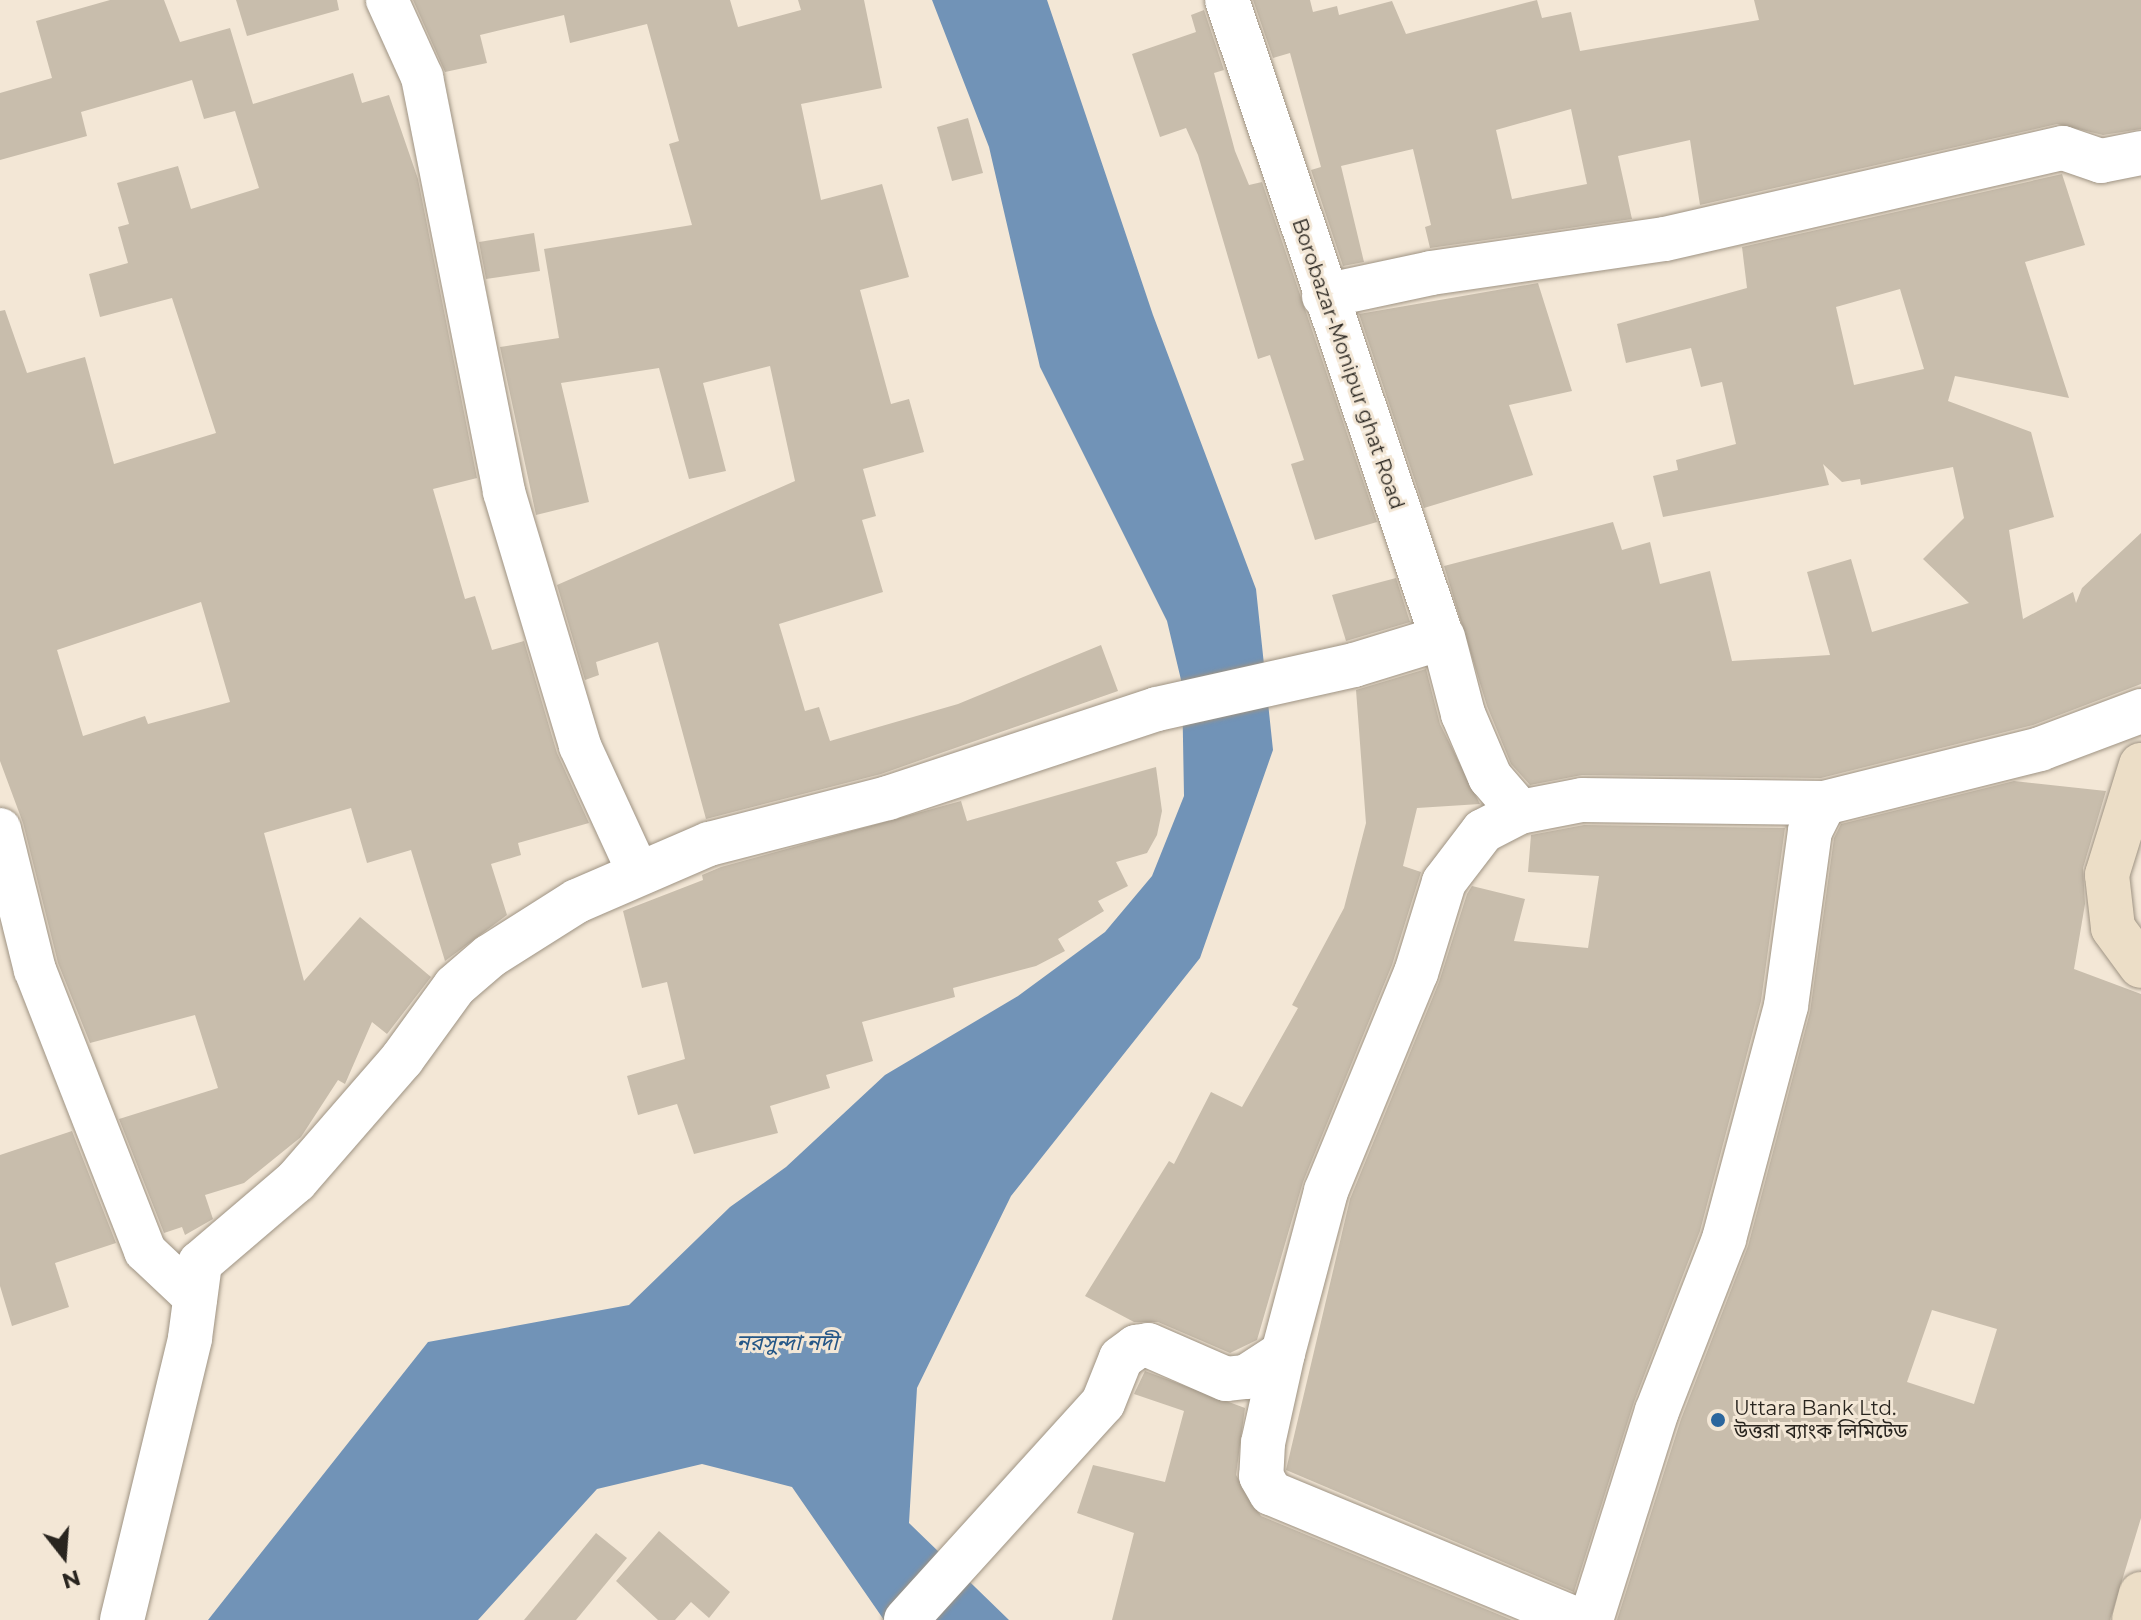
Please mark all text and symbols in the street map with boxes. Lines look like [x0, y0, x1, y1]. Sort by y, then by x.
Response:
street label: Borobazar-Monipur ghat Road [1287, 215, 1409, 513]
water label: নরসুন্দা নদী [736, 1330, 838, 1356]
place label: Uttara Bank Ltd. উত্তরা ব্যাংক লিমিটেড [1734, 1396, 1908, 1443]
marker: Uttara Bank Ltd. উত্তরা ব্যাংক লিমিটেড [1709, 1411, 1727, 1429]
north arrow [24, 1516, 104, 1596]
text: N [59, 1564, 84, 1595]

